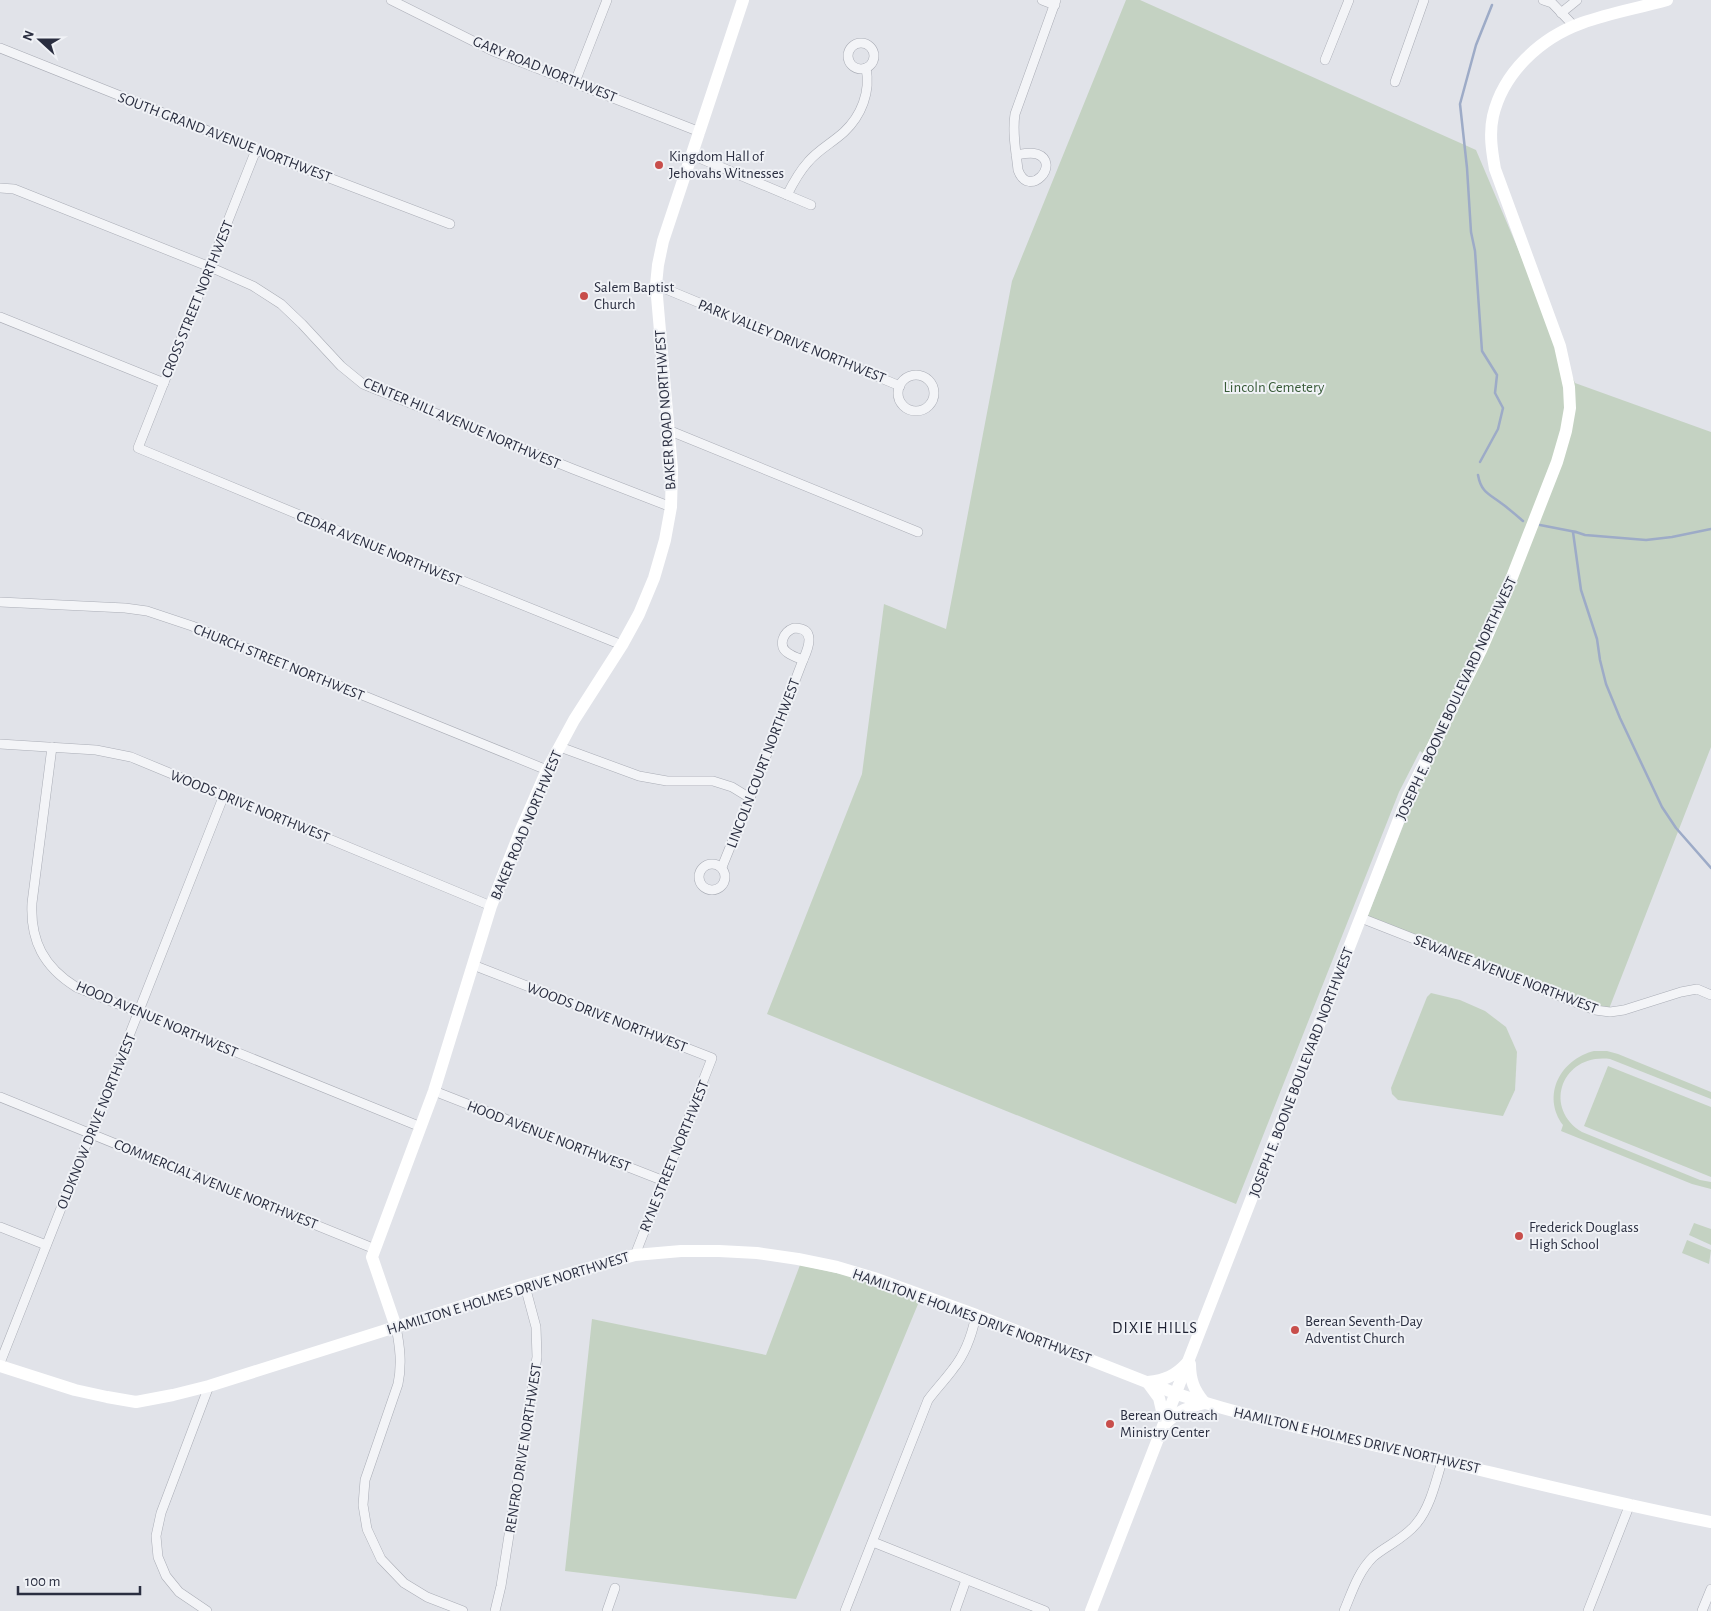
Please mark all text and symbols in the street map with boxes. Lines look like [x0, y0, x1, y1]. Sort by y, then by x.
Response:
north arrow [15, 15, 65, 65]
text: N [21, 29, 37, 43]
street label: GARY ROAD NORTHWEST [471, 34, 619, 105]
street label: SOUTH GRAND AVENUE NORTHWEST [116, 90, 334, 185]
place label: Kingdom Hall of Jehovahs Witnesses [669, 149, 784, 181]
marker: Kingdom Hall of Jehovahs Witnesses [653, 159, 665, 171]
street label: CROSS STREET NORTHWEST [159, 218, 236, 380]
place label: Salem Baptist Church [594, 280, 674, 312]
marker: Salem Baptist Church [578, 290, 590, 302]
street label: PARK VALLEY DRIVE NORTHWEST [696, 297, 888, 386]
street label: BAKER ROAD NORTHWEST [652, 329, 679, 491]
street label: CENTER HILL AVENUE NORTHWEST [361, 375, 563, 472]
park label: Lincoln Cemetery [1224, 380, 1325, 395]
street label: CEDAR AVENUE NORTHWEST [294, 508, 464, 589]
street label: JOSEPH E. BOONE BOULEVARD NORTHWEST [1393, 574, 1520, 822]
street label: CHURCH STREET NORTHWEST [191, 621, 367, 704]
street label: LINCOLN COURT NORTHWEST [724, 676, 803, 850]
street label: BAKER ROAD NORTHWEST [488, 748, 565, 902]
street label: WOODS DRIVE NORTHWEST [168, 768, 332, 846]
street label: SEWANEE AVENUE NORTHWEST [1412, 932, 1601, 1017]
street label: JOSEPH E. BOONE BOULEVARD NORTHWEST [1247, 945, 1356, 1199]
street label: HOOD AVENUE NORTHWEST [74, 979, 240, 1061]
street label: WOODS DRIVE NORTHWEST [524, 980, 690, 1055]
street label: OLDKNOW DRIVE NORTHWEST [54, 1031, 139, 1211]
street label: RYNE STREET NORTHWEST [637, 1078, 712, 1234]
street label: HOOD AVENUE NORTHWEST [465, 1098, 633, 1175]
street label: COMMERCIAL AVENUE NORTHWEST [112, 1137, 320, 1233]
place label: Frederick Douglass High School [1529, 1220, 1639, 1252]
marker: Frederick Douglass High School [1513, 1230, 1525, 1242]
street label: HAMILTON E HOLMES DRIVE NORTHWEST [385, 1249, 632, 1338]
street label: HAMILTON E HOLMES DRIVE NORTHWEST [850, 1266, 1094, 1367]
place label: Berean Seventh-Day Adventist Church [1305, 1314, 1423, 1346]
district label: DIXIE HILLS [1112, 1320, 1198, 1336]
marker: Berean Seventh-Day Adventist Church [1289, 1324, 1301, 1336]
street label: RENFRO DRIVE NORTHWEST [503, 1361, 544, 1534]
street label: HAMILTON E HOLMES DRIVE NORTHWEST [1232, 1405, 1482, 1476]
place label: Berean Outreach Ministry Center [1120, 1408, 1218, 1440]
marker: Berean Outreach Ministry Center [1104, 1418, 1116, 1430]
scale bar [18, 1564, 140, 1596]
text: 100 m [25, 1574, 60, 1589]

